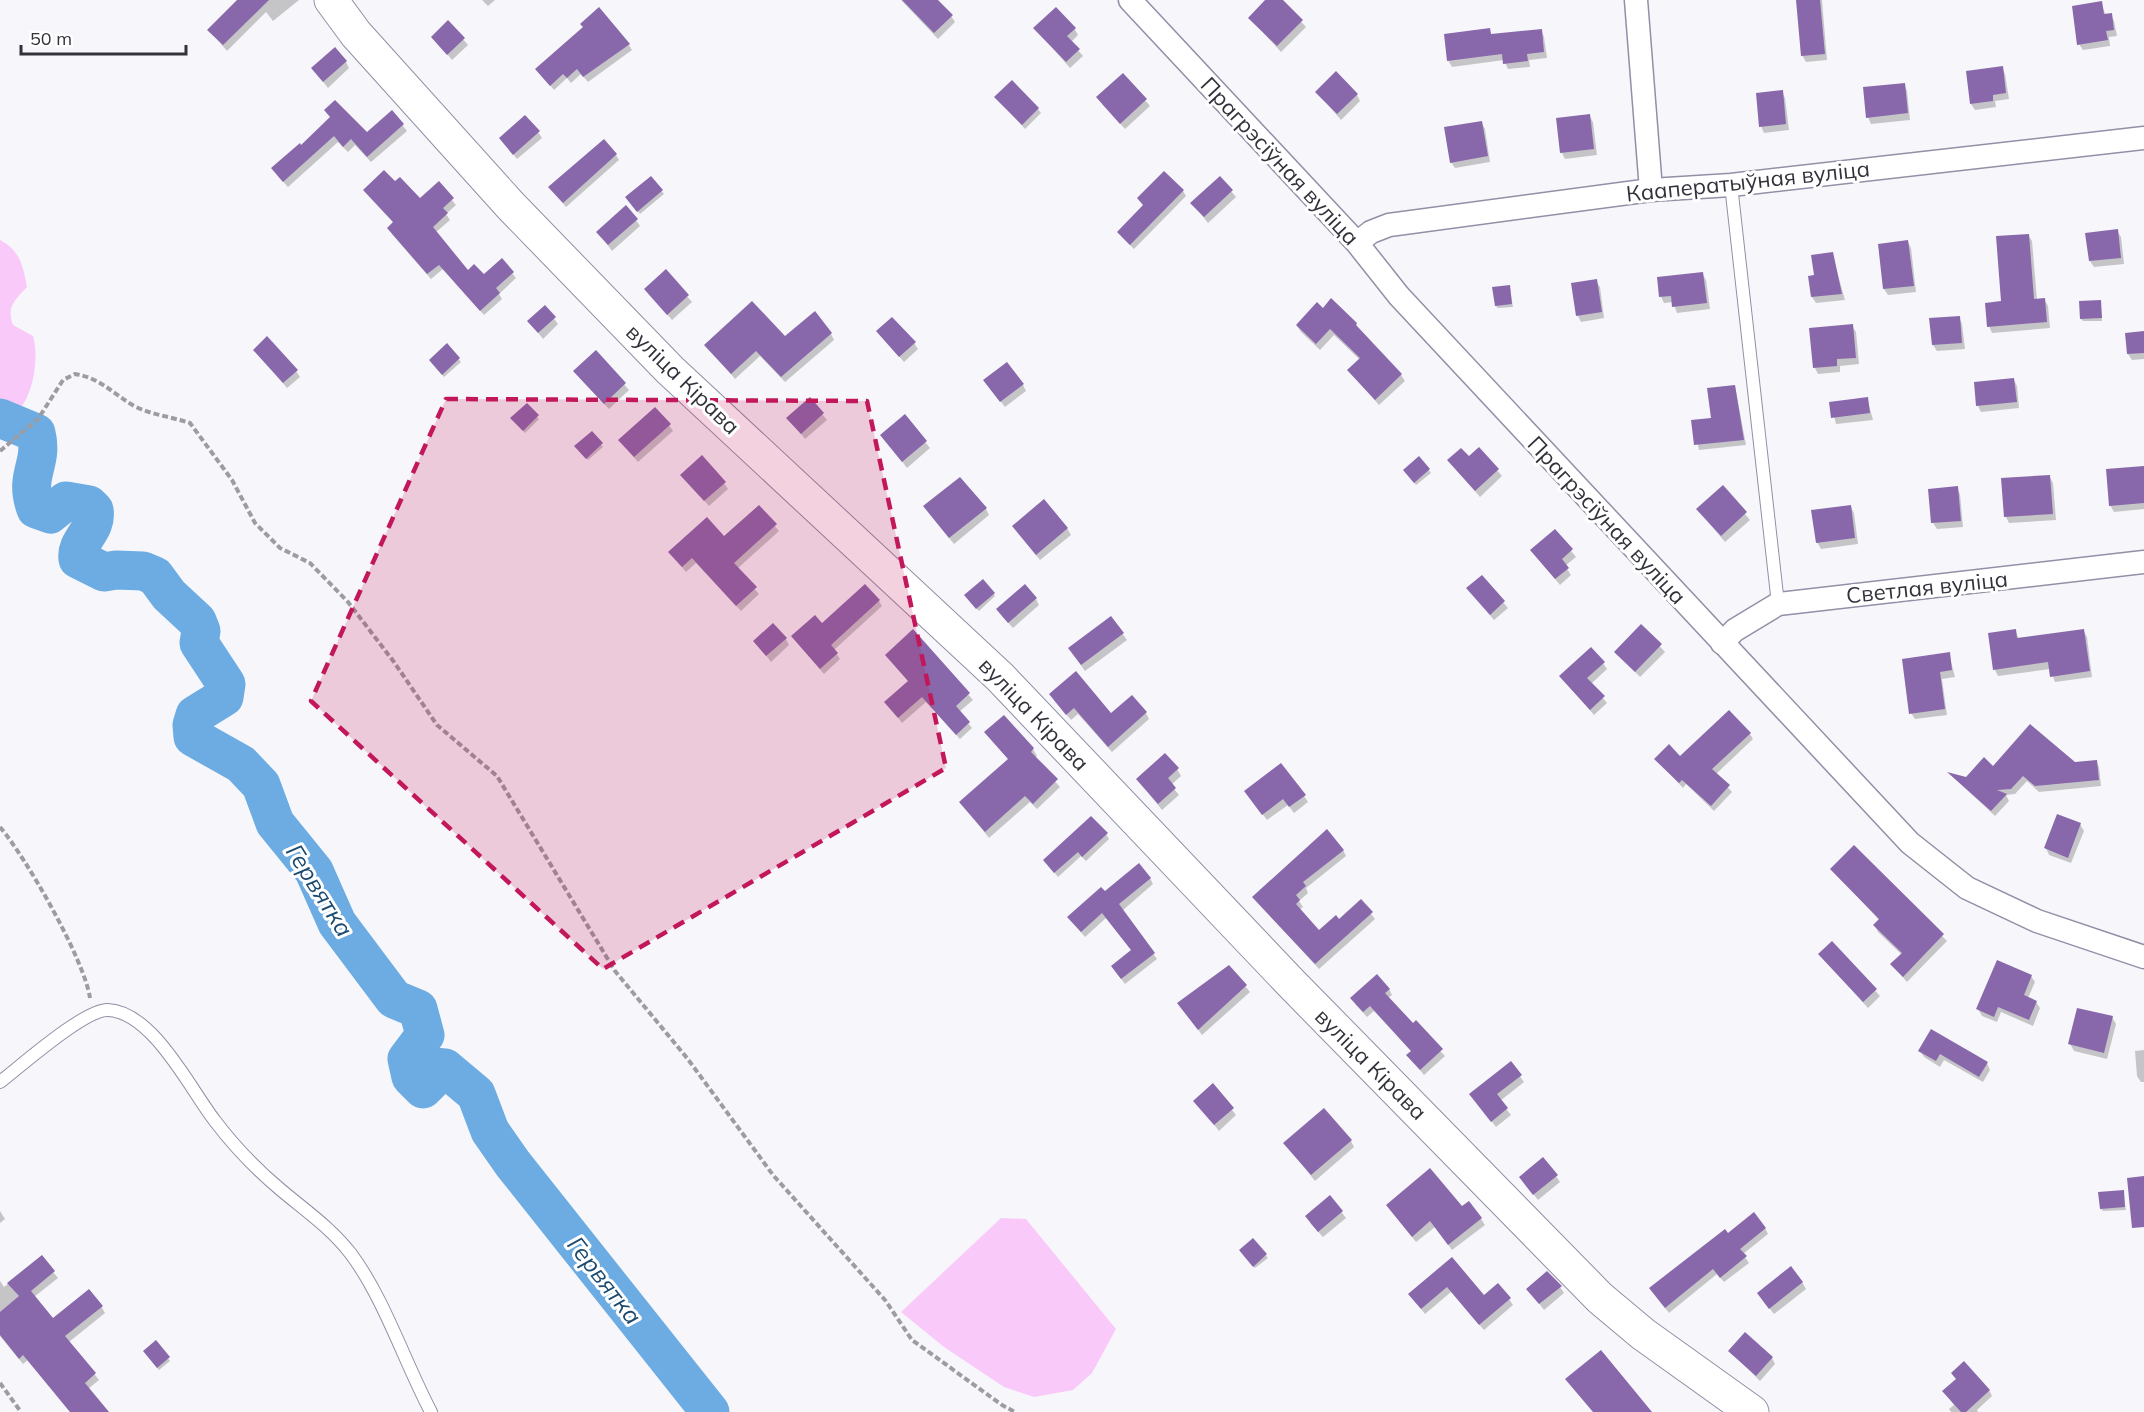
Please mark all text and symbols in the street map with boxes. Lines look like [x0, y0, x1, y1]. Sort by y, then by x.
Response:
scale bar [21, 18, 186, 56]
text: 50 m [30, 27, 72, 50]
street label: Прагрэсіўная вуліца [1195, 71, 1365, 251]
street label: Кааператыўная вуліца [1625, 154, 1871, 208]
street label: вуліца Кірава [620, 318, 746, 440]
street label: Прагрэсіўная вуліца [1522, 430, 1692, 610]
street label: Светлая вуліца [1845, 565, 2009, 609]
street label: вуліца Кірава [973, 651, 1095, 777]
water label: Гервятка [280, 838, 360, 942]
street label: вуліца Кірава [1309, 1002, 1433, 1126]
water label: Гервятка [561, 1230, 649, 1330]

